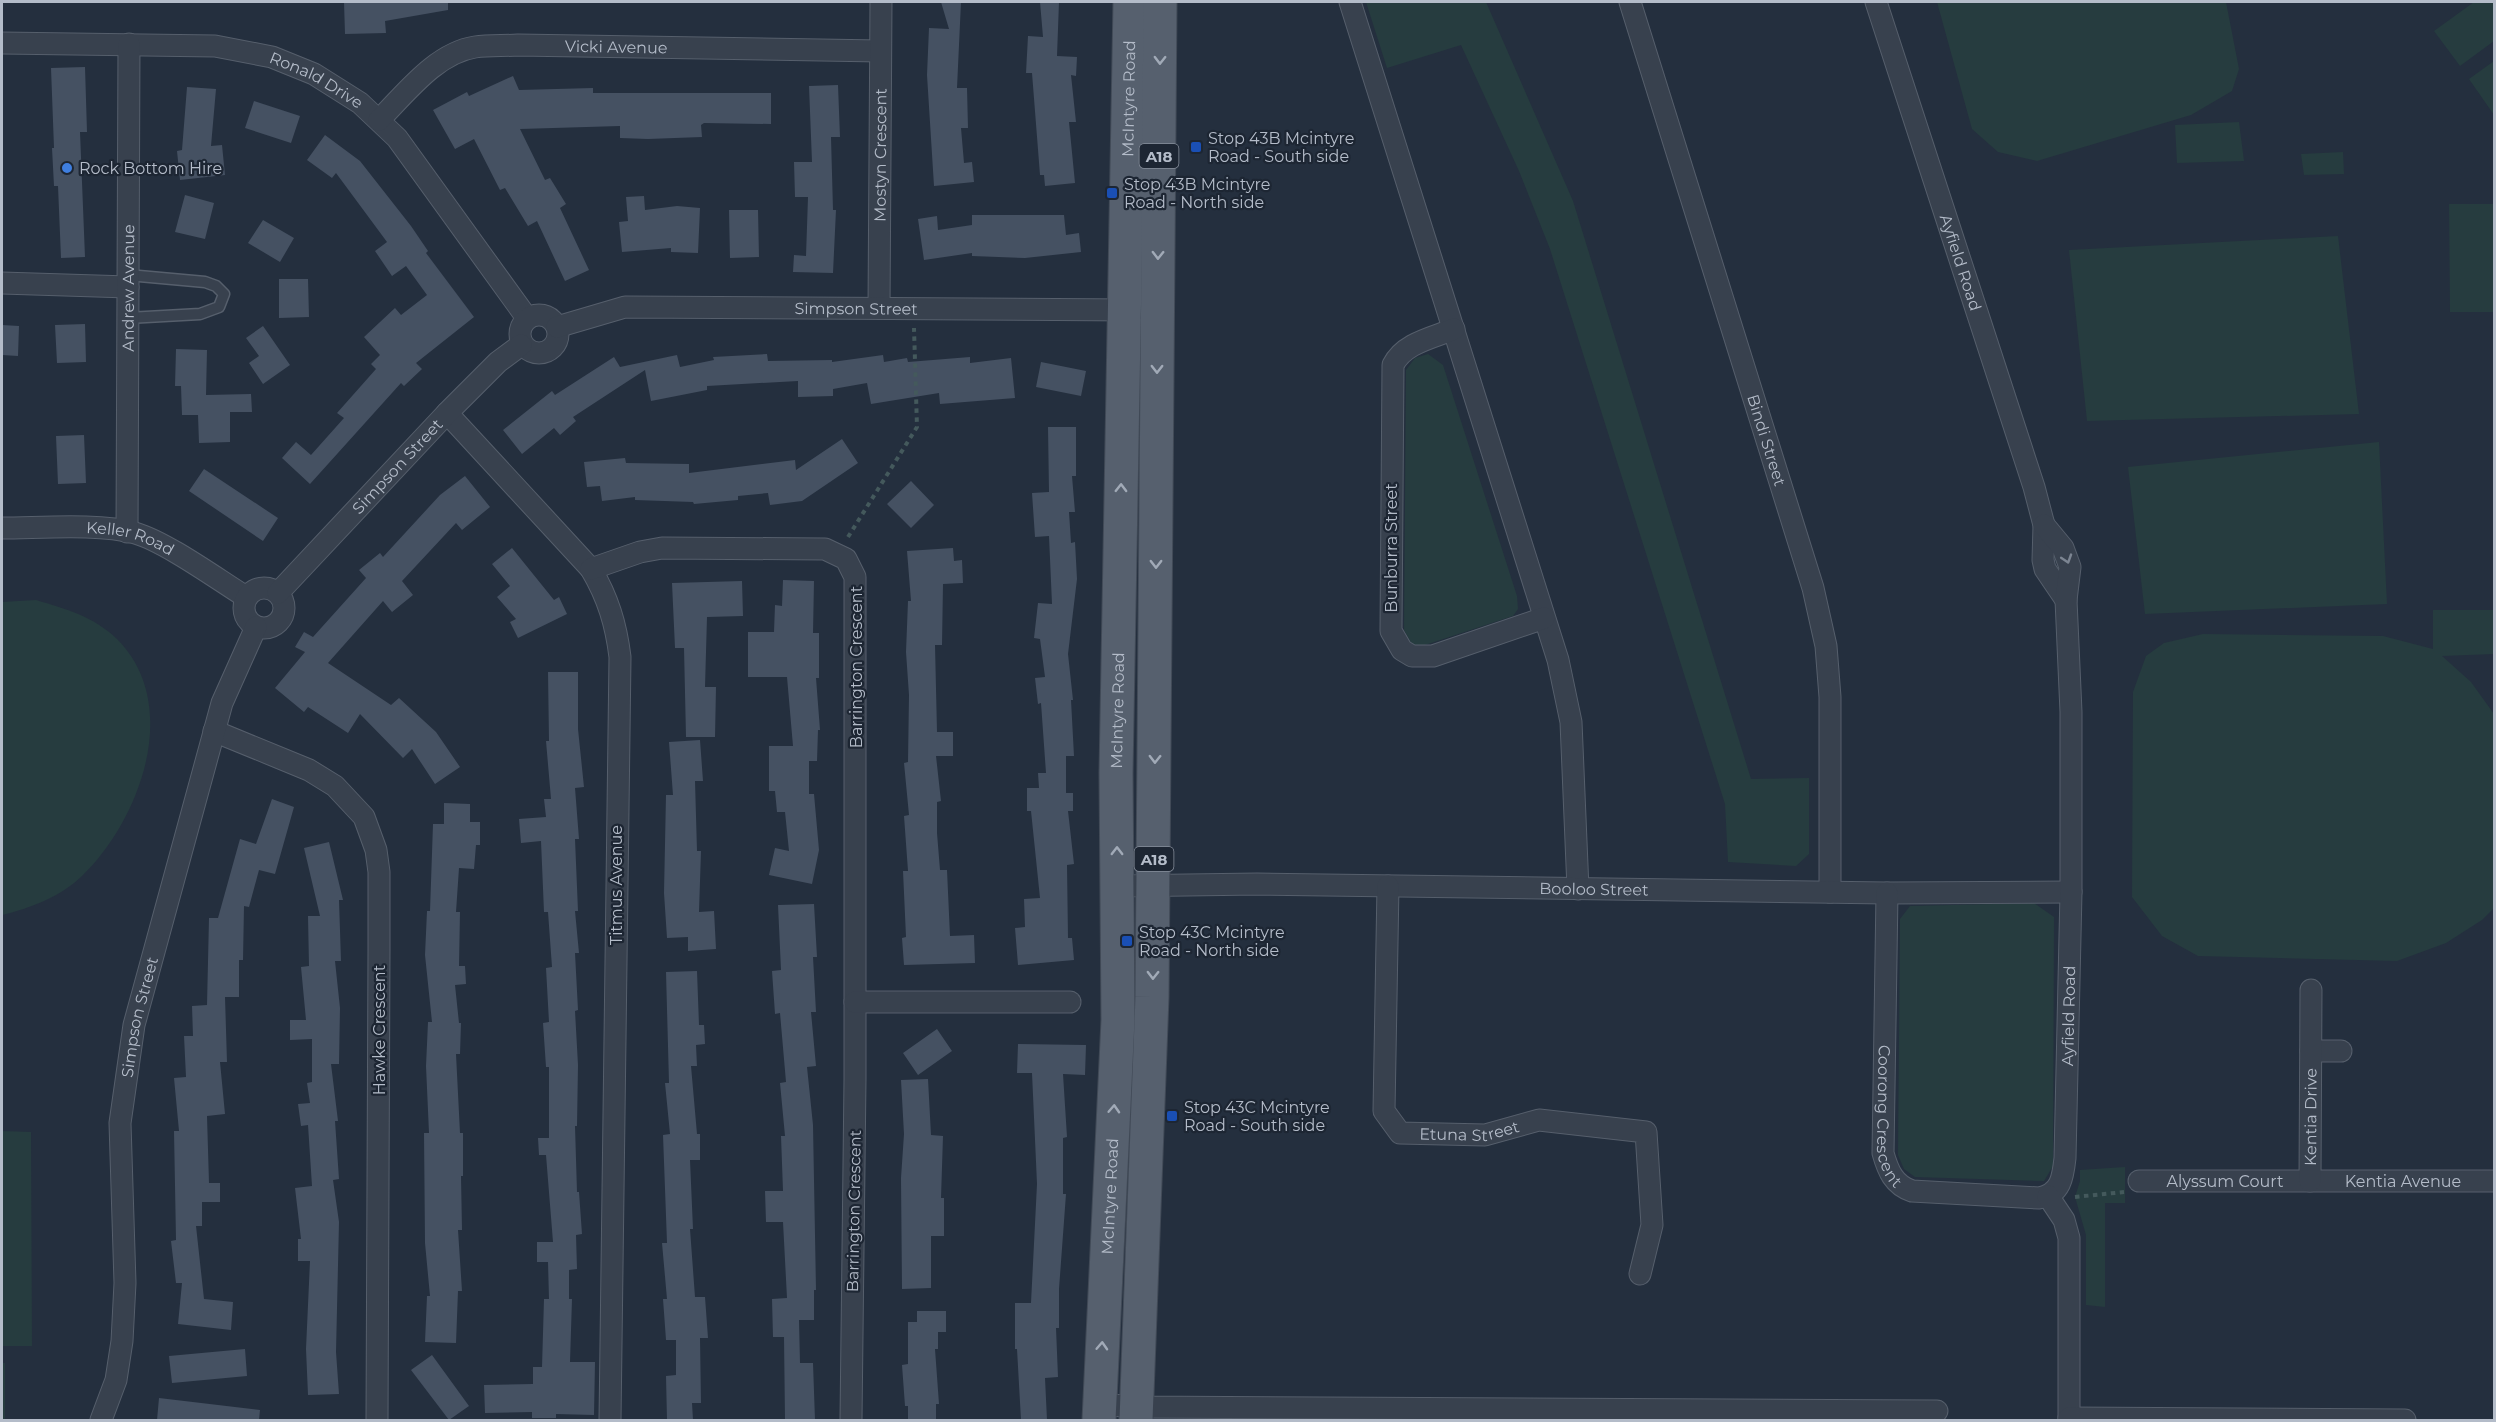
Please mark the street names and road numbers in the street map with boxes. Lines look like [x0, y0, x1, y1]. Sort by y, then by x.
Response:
street label: Vicki Avenue [565, 36, 668, 57]
street label: McIntyre Road [1118, 40, 1139, 157]
street label: Ronald Drive [267, 48, 367, 112]
street label: Mostyn Crescent [870, 88, 890, 222]
road number: A18 [1140, 144, 1178, 168]
street label: Ayfield Road [1936, 212, 1985, 313]
street label: Andrew Avenue [118, 224, 138, 352]
street label: Simpson Street [794, 298, 918, 318]
street label: Bindi Street [1744, 392, 1790, 489]
street label: Simpson Street [348, 414, 447, 518]
street label: Bunburra Street [1382, 483, 1401, 613]
street label: Keller Road [86, 517, 178, 559]
street label: Barrington Crescent [847, 585, 866, 748]
street label: McIntyre Road [1107, 652, 1128, 769]
street label: Titmus Avenue [607, 825, 626, 945]
road number: A18 [1134, 847, 1174, 871]
street label: Booloo Street [1539, 879, 1649, 899]
street label: Simpson Street [117, 954, 162, 1079]
street label: Hawke Crescent [370, 964, 389, 1095]
street label: Ayfield Road [2058, 965, 2079, 1066]
street label: Coorong Crescent [1873, 1045, 1907, 1192]
street label: Kentia Drive [2301, 1068, 2320, 1166]
street label: Etuna Street [1419, 1116, 1522, 1145]
street label: Barrington Crescent [843, 1129, 865, 1292]
street label: McIntyre Road [1097, 1138, 1122, 1255]
street label: Alyssum Court [2167, 1172, 2284, 1191]
street label: Kentia Avenue [2345, 1172, 2461, 1191]

